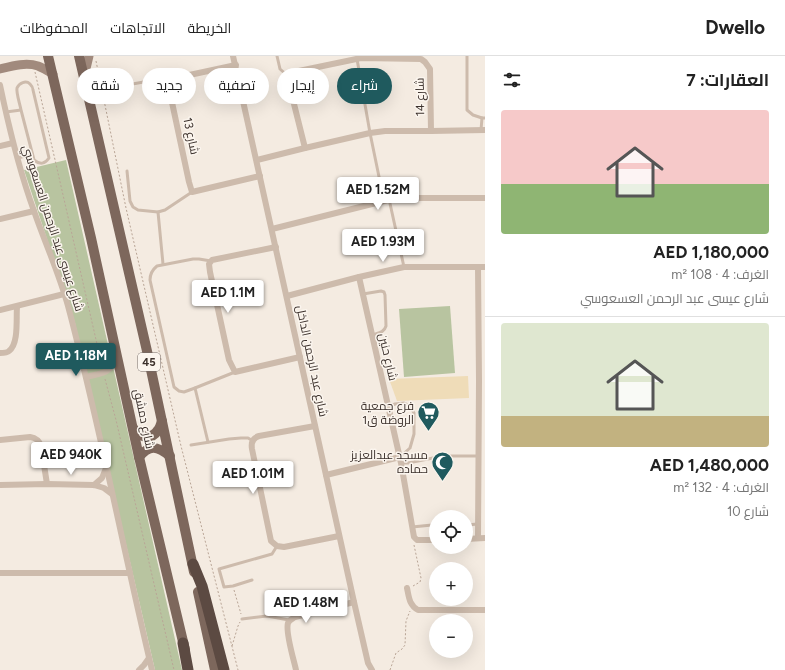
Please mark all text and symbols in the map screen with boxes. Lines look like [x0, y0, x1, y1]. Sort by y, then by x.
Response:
text: Dwello [705, 16, 765, 39]
text: المحفوظات [20, 20, 88, 37]
text: الاتجاهات [110, 20, 166, 37]
text: الخريطة [188, 20, 231, 37]
chip: شقة [77, 68, 134, 104]
chip: جديد [142, 68, 196, 104]
chip: تصفية [204, 68, 269, 104]
chip: إيجار [277, 68, 329, 104]
chip: شراء [337, 68, 392, 104]
icon: filters [501, 69, 523, 91]
text: العقارات: 7 [686, 70, 769, 90]
street label: شارع 14 [413, 77, 428, 116]
street label: شارع 13 [179, 116, 202, 156]
icon: home [599, 136, 671, 208]
street label: شارع عيسى عبد الرحمن العسعوسي [17, 143, 87, 314]
pin: AED 1.52M [332, 177, 424, 211]
text: AED 1.52M [346, 182, 410, 197]
pin: AED 1.93M [337, 229, 429, 263]
text: AED 1.93M [351, 234, 415, 249]
text: AED 1,180,000 [653, 242, 769, 262]
text: الغرف: 4 · 108 m² [671, 267, 769, 282]
pin: AED 1.1M [187, 280, 269, 314]
text: AED 1.1M [201, 285, 255, 300]
text: شارع عيسى عبد الرحمن العسعوسي [580, 291, 769, 306]
street label: شارع عبد الرحمن الداخل [292, 304, 331, 418]
street label: شارع حنين [375, 332, 400, 382]
pin: AED 1.18M [30, 343, 122, 377]
text: AED 1.18M [45, 348, 107, 363]
icon: home [599, 349, 671, 421]
road number: 45 [138, 353, 160, 371]
street label: شارع دمشق [130, 388, 157, 450]
place label: فرع جمعية الروضة ق1 [361, 399, 414, 427]
supermarket icon: فرع جمعية الروضة ق1 [416, 400, 442, 433]
pin: AED 940K [30, 442, 112, 476]
text: AED 940K [40, 447, 102, 462]
place label: مسجد عبدالعزيز حماده [350, 448, 428, 476]
mosque icon: مسجد عبدالعزيز حماده [430, 449, 456, 482]
text: AED 1,480,000 [650, 455, 769, 475]
pin: AED 1.01M [207, 461, 299, 495]
text: AED 1.01M [222, 466, 284, 481]
text: الغرف: 4 · 132 m² [673, 480, 769, 495]
text: شارع 10 [727, 504, 769, 519]
map controls [429, 510, 473, 658]
button: locate [429, 510, 473, 554]
button: + [429, 562, 473, 606]
pin: AED 1.48M [260, 590, 352, 624]
text: AED 1.48M [273, 595, 339, 610]
button: − [429, 614, 473, 658]

